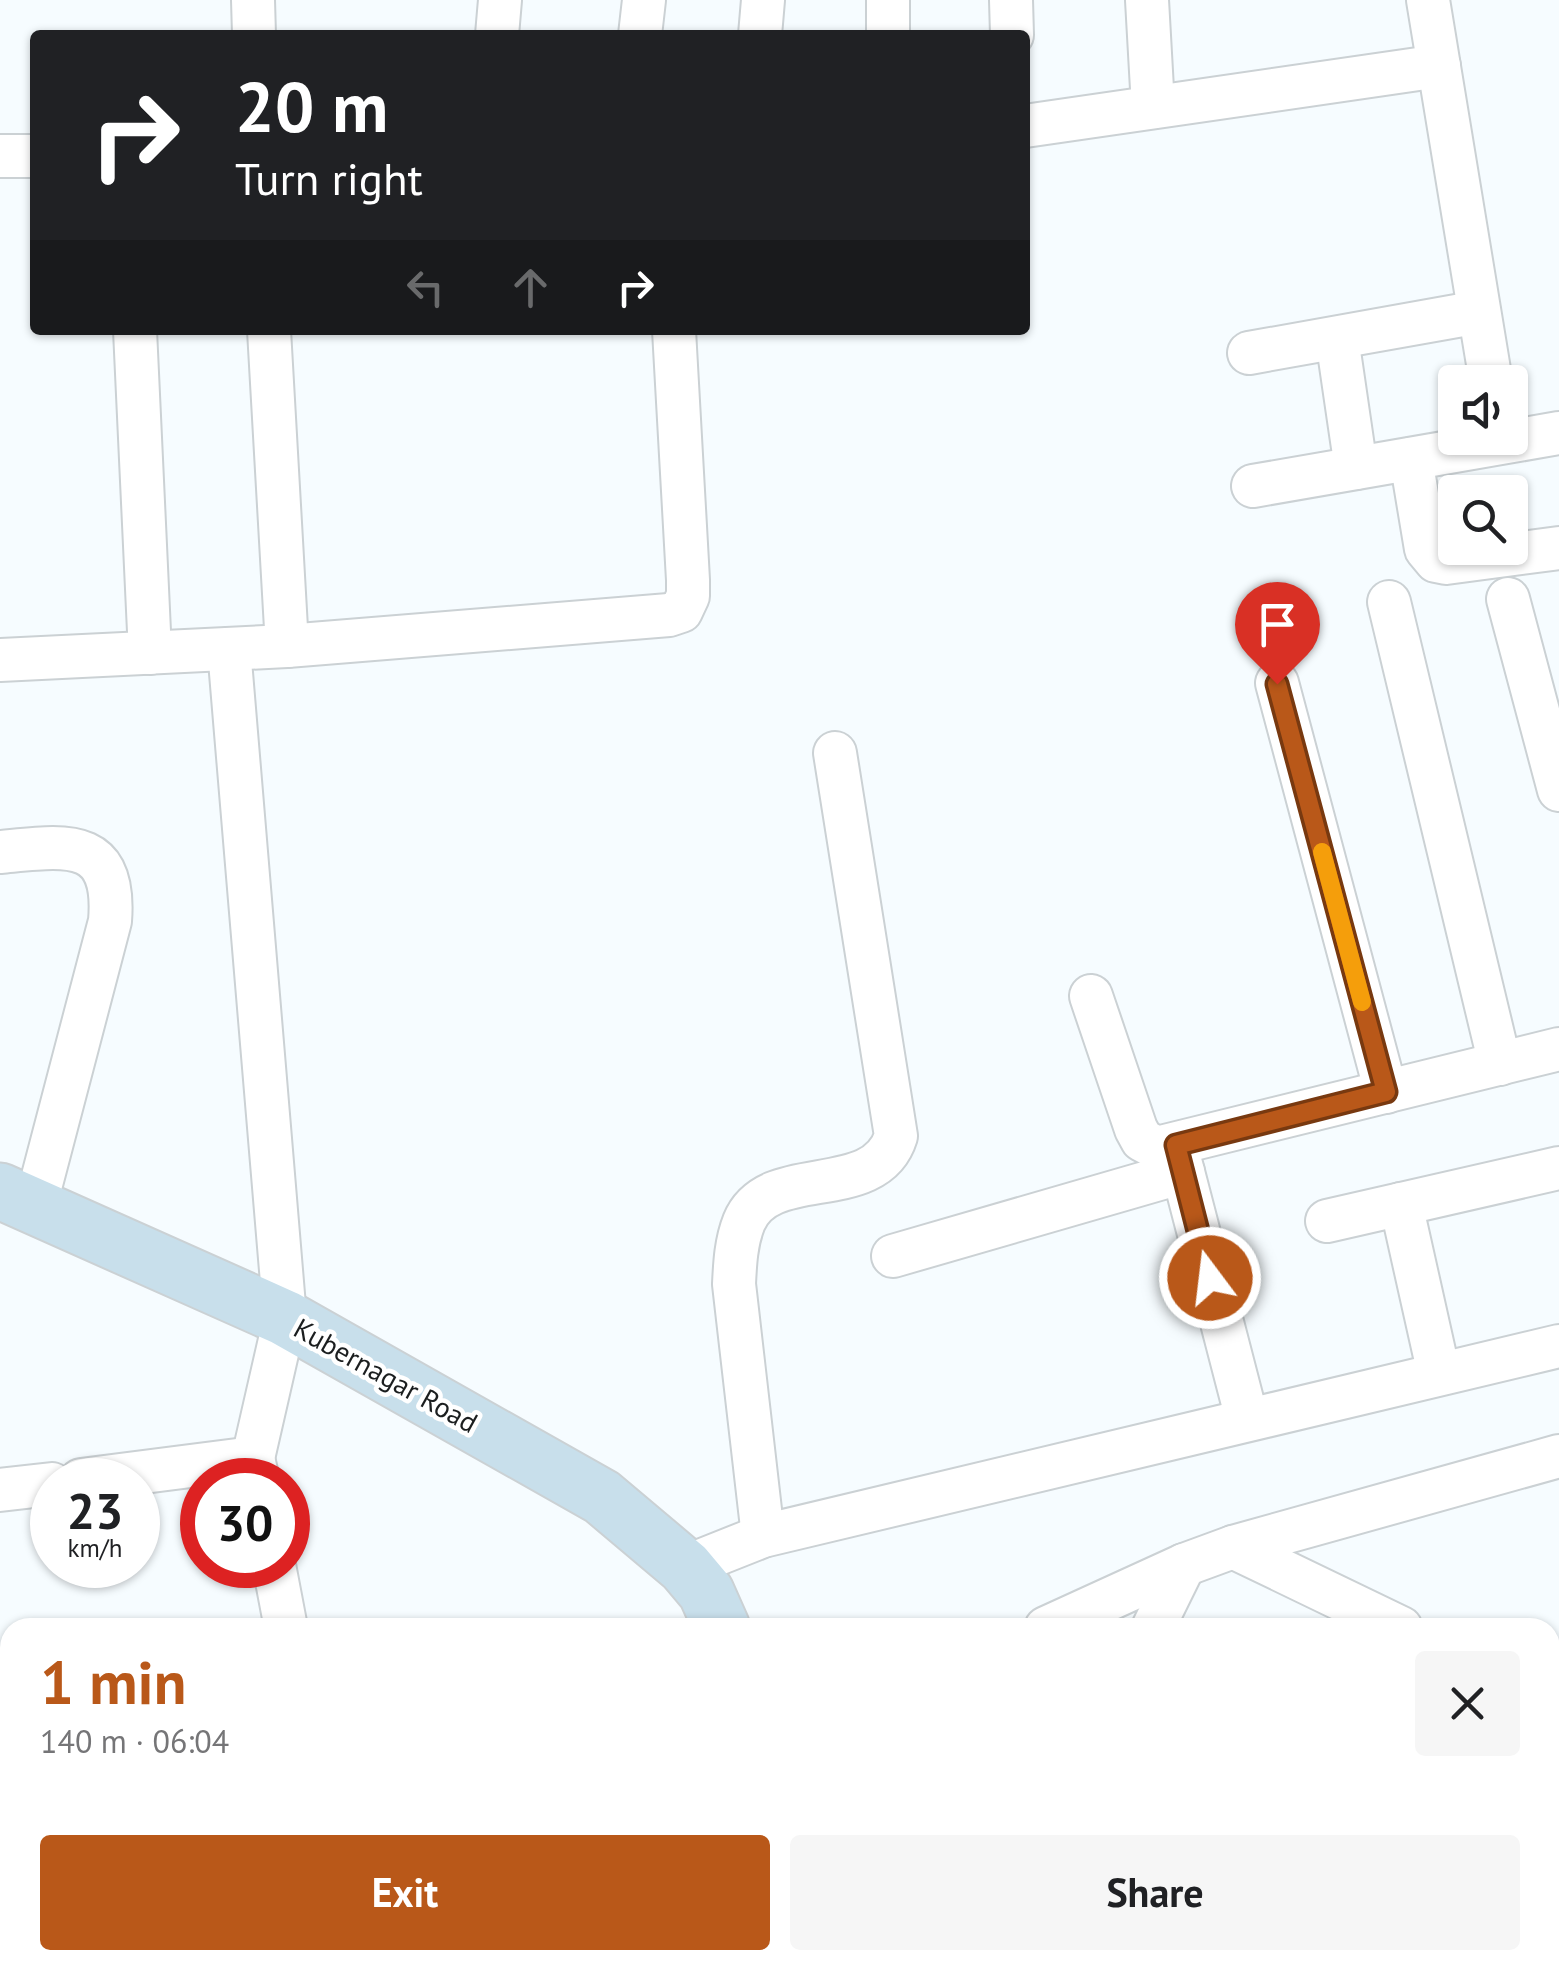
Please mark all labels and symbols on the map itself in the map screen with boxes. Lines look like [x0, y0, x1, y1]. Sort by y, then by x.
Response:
pin [1235, 582, 1320, 685]
position arrow [1158, 1226, 1262, 1330]
street label: Kubernagar Road [288, 1309, 484, 1441]
speed limit sign: 30 [180, 1458, 310, 1588]

